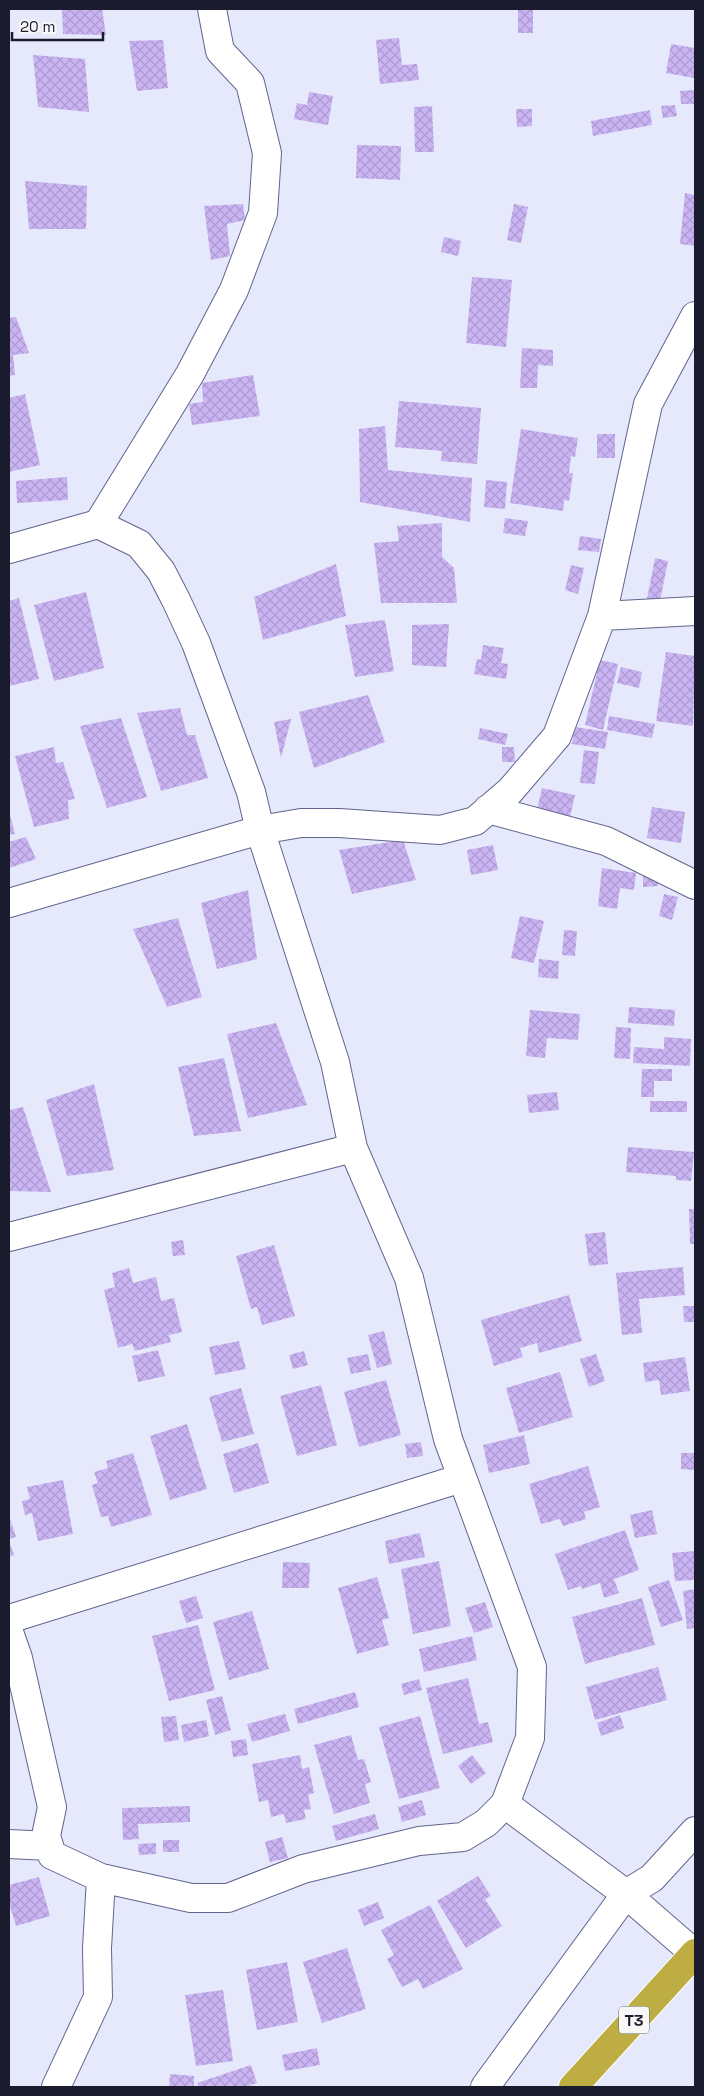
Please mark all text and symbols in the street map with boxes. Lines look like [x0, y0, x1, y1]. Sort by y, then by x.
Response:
scale bar [12, 10, 104, 42]
text: 20 m [20, 17, 55, 36]
road number: T3 [619, 2006, 649, 2034]

